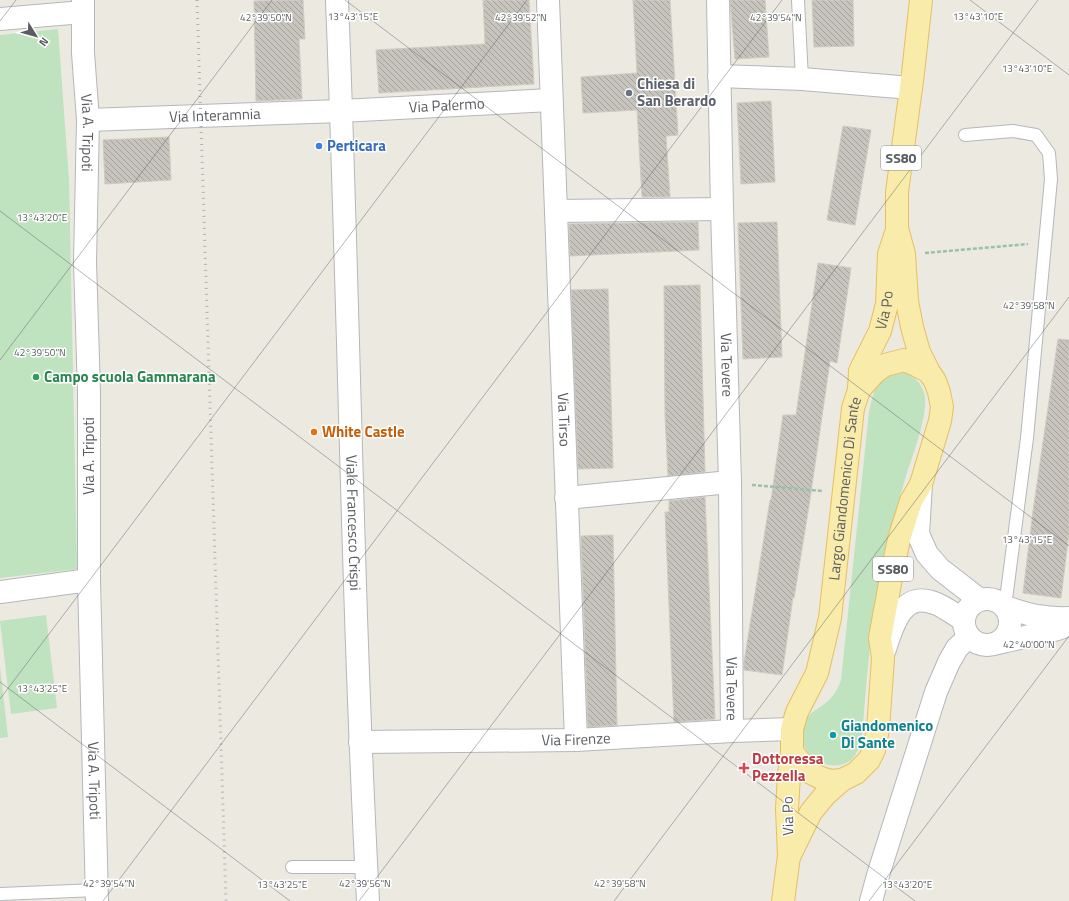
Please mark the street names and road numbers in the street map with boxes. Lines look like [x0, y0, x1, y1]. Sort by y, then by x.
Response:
street label: Via Palermo [408, 91, 485, 118]
street label: Via A. Tripoti [75, 93, 100, 172]
street label: Via Interamnia [169, 102, 262, 128]
road number: SS80 [881, 146, 921, 170]
street label: Via Po [869, 290, 899, 332]
street label: Via Tevere [715, 332, 740, 397]
street label: Via Tirso [552, 392, 577, 447]
street label: Largo Giandomenico Di Sante [822, 393, 867, 582]
street label: Via A. Tripoti [77, 417, 100, 495]
street label: Viale Francesco Crispi [340, 455, 367, 591]
road number: SS80 [873, 557, 913, 581]
street label: Via Tevere [720, 657, 744, 721]
street label: Via Firenze [541, 726, 611, 751]
street label: Via A. Tripoti [82, 741, 107, 820]
street label: Via Po [776, 796, 799, 836]

